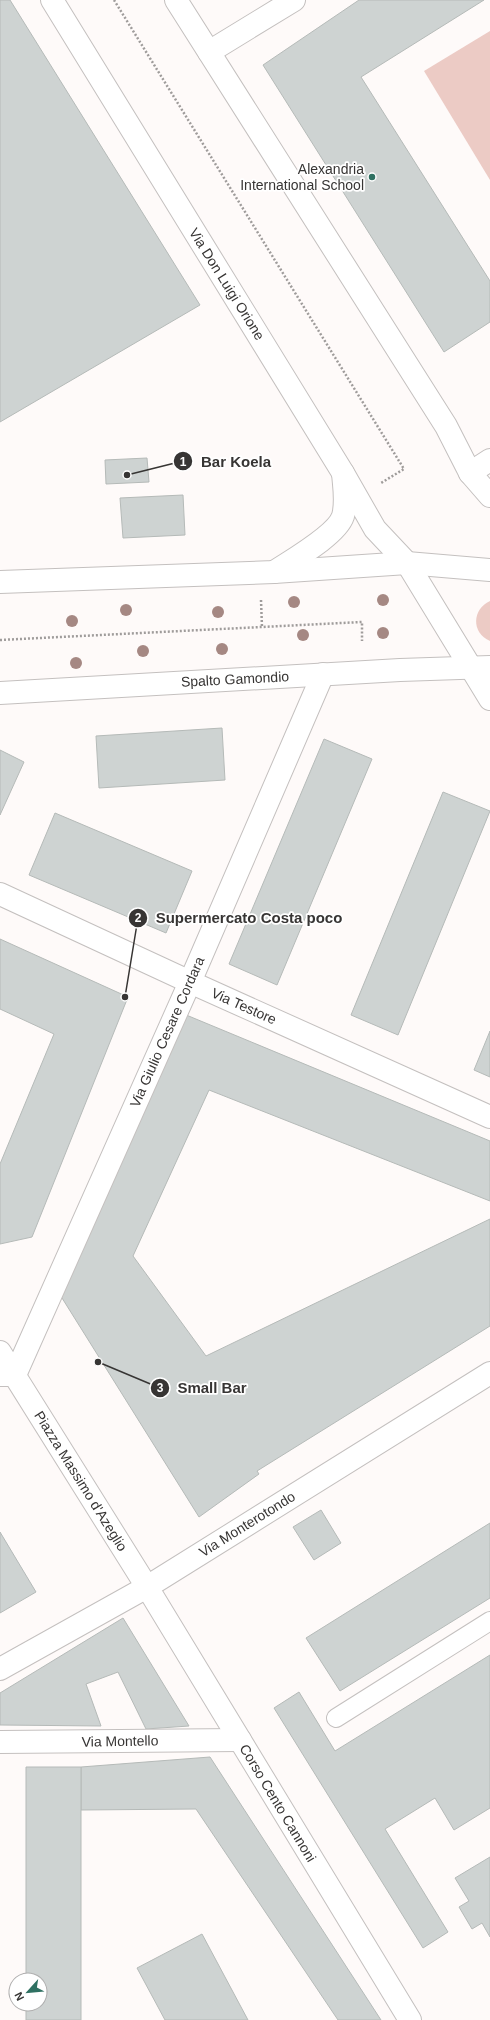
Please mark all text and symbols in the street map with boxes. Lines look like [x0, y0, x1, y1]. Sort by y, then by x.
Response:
place label: Alexandria International School [240, 161, 364, 193]
marker: Alexandria International School [367, 172, 377, 182]
street label: Via Don Luigi Orione [186, 225, 268, 343]
callout: Bar Koela [173, 448, 279, 475]
text: Bar Koela [201, 453, 272, 470]
text: 1 [180, 455, 187, 469]
street label: Spalto Gamondio [181, 668, 290, 690]
callout: Supermercato Costa poco [128, 904, 350, 931]
text: Supermercato Costa poco [156, 909, 342, 926]
text: 2 [135, 911, 142, 925]
street label: Via Giulio Cesare Cordara [127, 954, 208, 1110]
street label: Via Testore [209, 985, 279, 1028]
callout: Small Bar [150, 1375, 255, 1402]
text: Small Bar [177, 1379, 247, 1396]
text: 3 [157, 1381, 164, 1395]
street label: Piazza Massimo d'Azeglio [31, 1408, 131, 1554]
street label: Via Monterotondo [196, 1488, 298, 1560]
street label: Via Montello [81, 1732, 159, 1750]
street label: Corso Cento Cannoni [236, 1741, 320, 1865]
north arrow [8, 1972, 48, 2012]
text: N [12, 1990, 26, 2003]

